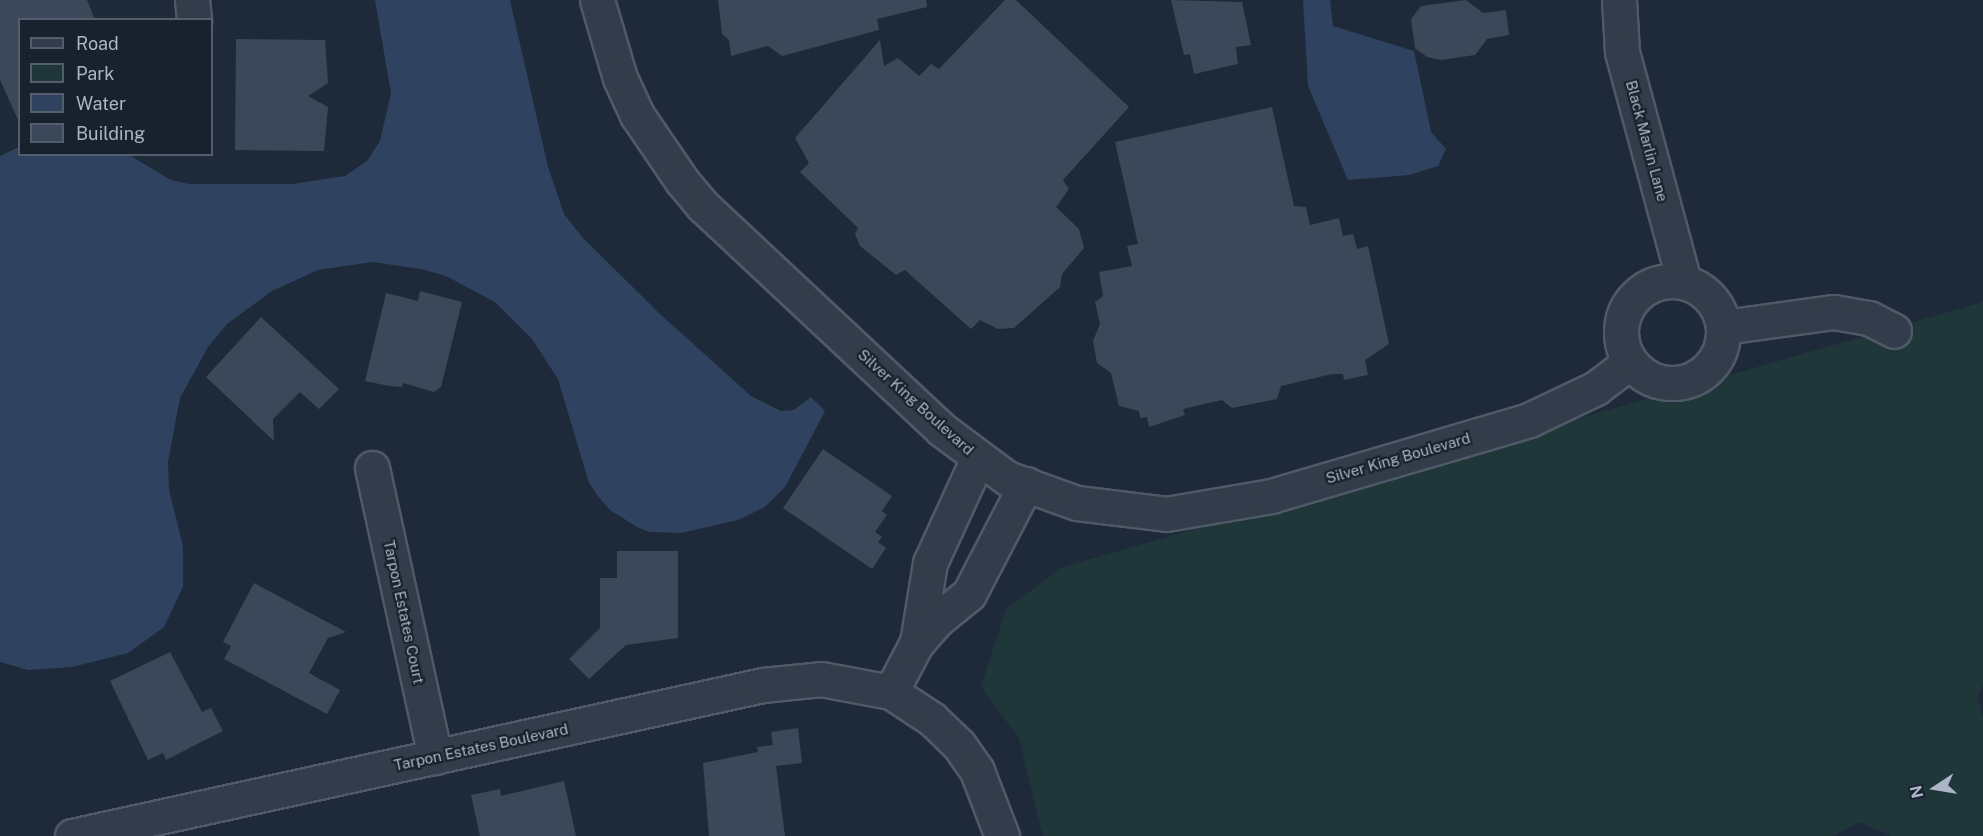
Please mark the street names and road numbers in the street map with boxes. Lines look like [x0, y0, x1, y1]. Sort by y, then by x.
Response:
street label: Black Marlin Lane [1622, 78, 1672, 204]
street label: Silver King Boulevard [854, 345, 978, 459]
street label: Silver King Boulevard [1324, 429, 1472, 487]
street label: Tarpon Estates Court [380, 538, 428, 686]
street label: Tarpon Estates Boulevard [392, 720, 570, 774]

